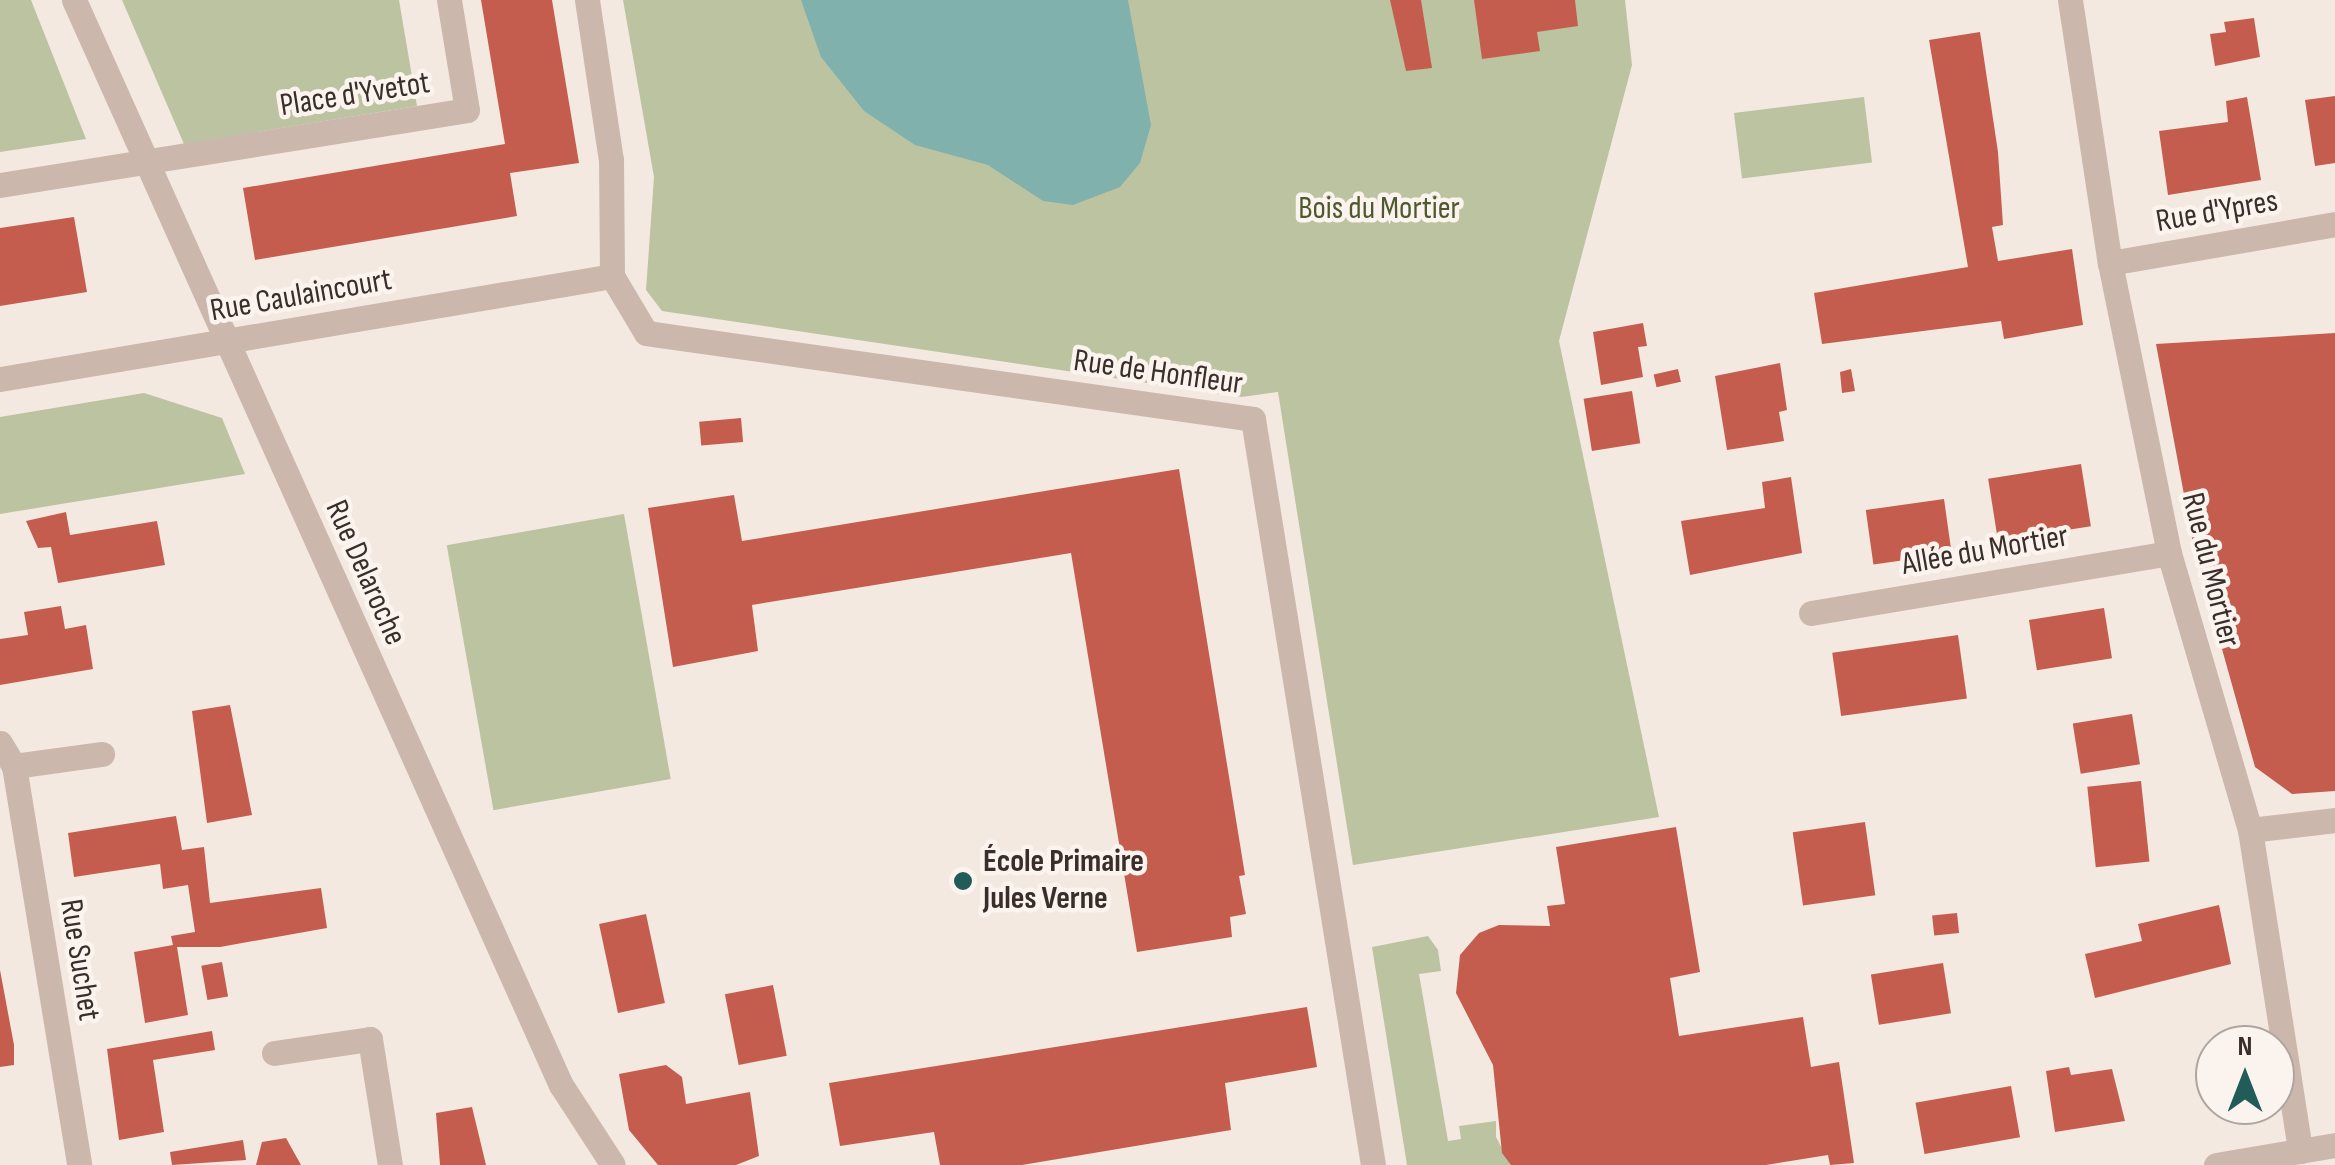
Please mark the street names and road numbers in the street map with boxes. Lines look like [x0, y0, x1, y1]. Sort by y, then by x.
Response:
street label: Place d'Yvetot [277, 64, 433, 126]
street label: Rue d'Ypres [2153, 182, 2281, 242]
street label: Rue Caulaincourt [207, 261, 395, 331]
street label: Rue de Honfleur [1071, 342, 1245, 404]
street label: Rue du Mortier [2172, 489, 2248, 651]
street label: Rue Delaroche [316, 495, 414, 651]
street label: Allée du Mortier [1899, 517, 2071, 585]
street label: Rue Suchet [50, 897, 108, 1023]

